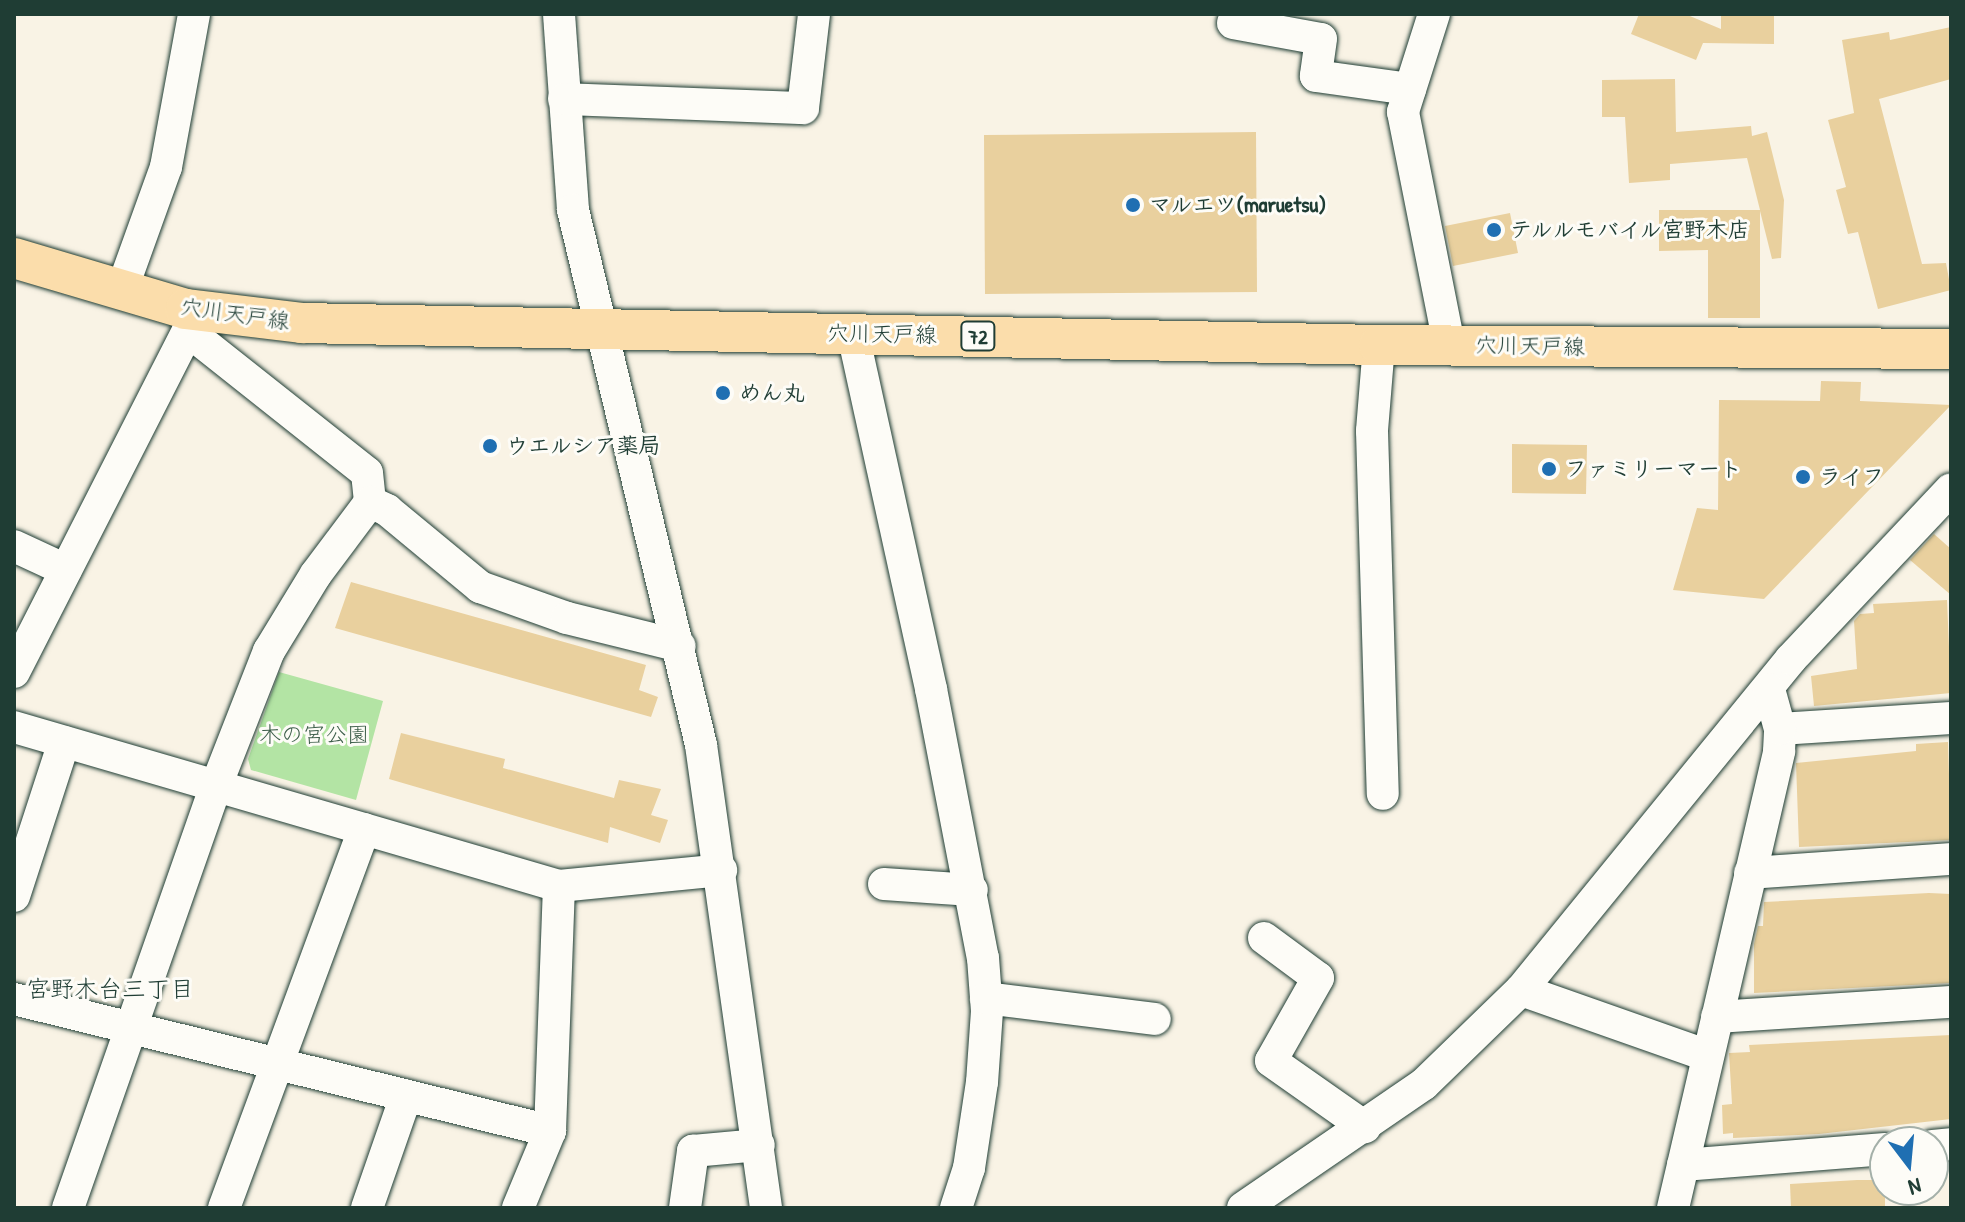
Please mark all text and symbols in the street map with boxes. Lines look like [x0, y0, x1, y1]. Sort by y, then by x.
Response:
place label: マルエツ(maruetsu) [1149, 192, 1327, 218]
marker: マルエツ(maruetsu) [1124, 196, 1142, 214]
place label: テルルモバイル宮野木店 [1510, 217, 1752, 243]
marker: テルルモバイル宮野木店 [1485, 221, 1503, 239]
street label: 穴川天戸線 [179, 293, 291, 335]
street label: 穴川天戸線 [827, 320, 937, 348]
road number: 72 [960, 320, 996, 352]
street label: 穴川天戸線 [1475, 332, 1585, 360]
place label: めん丸 [739, 380, 805, 406]
marker: めん丸 [714, 384, 732, 402]
place label: ウエルシア薬局 [506, 433, 660, 459]
marker: ウエルシア薬局 [481, 437, 499, 455]
place label: ファミリーマート [1565, 456, 1741, 482]
marker: ファミリーマート [1540, 460, 1558, 478]
place label: ライフ [1819, 464, 1885, 490]
marker: ライフ [1794, 468, 1812, 486]
park label: 木の宮公園 [259, 722, 369, 748]
district label: 宮野木台三丁目 [26, 975, 194, 1003]
north arrow [1869, 1126, 1949, 1206]
text: N [1905, 1171, 1925, 1203]

